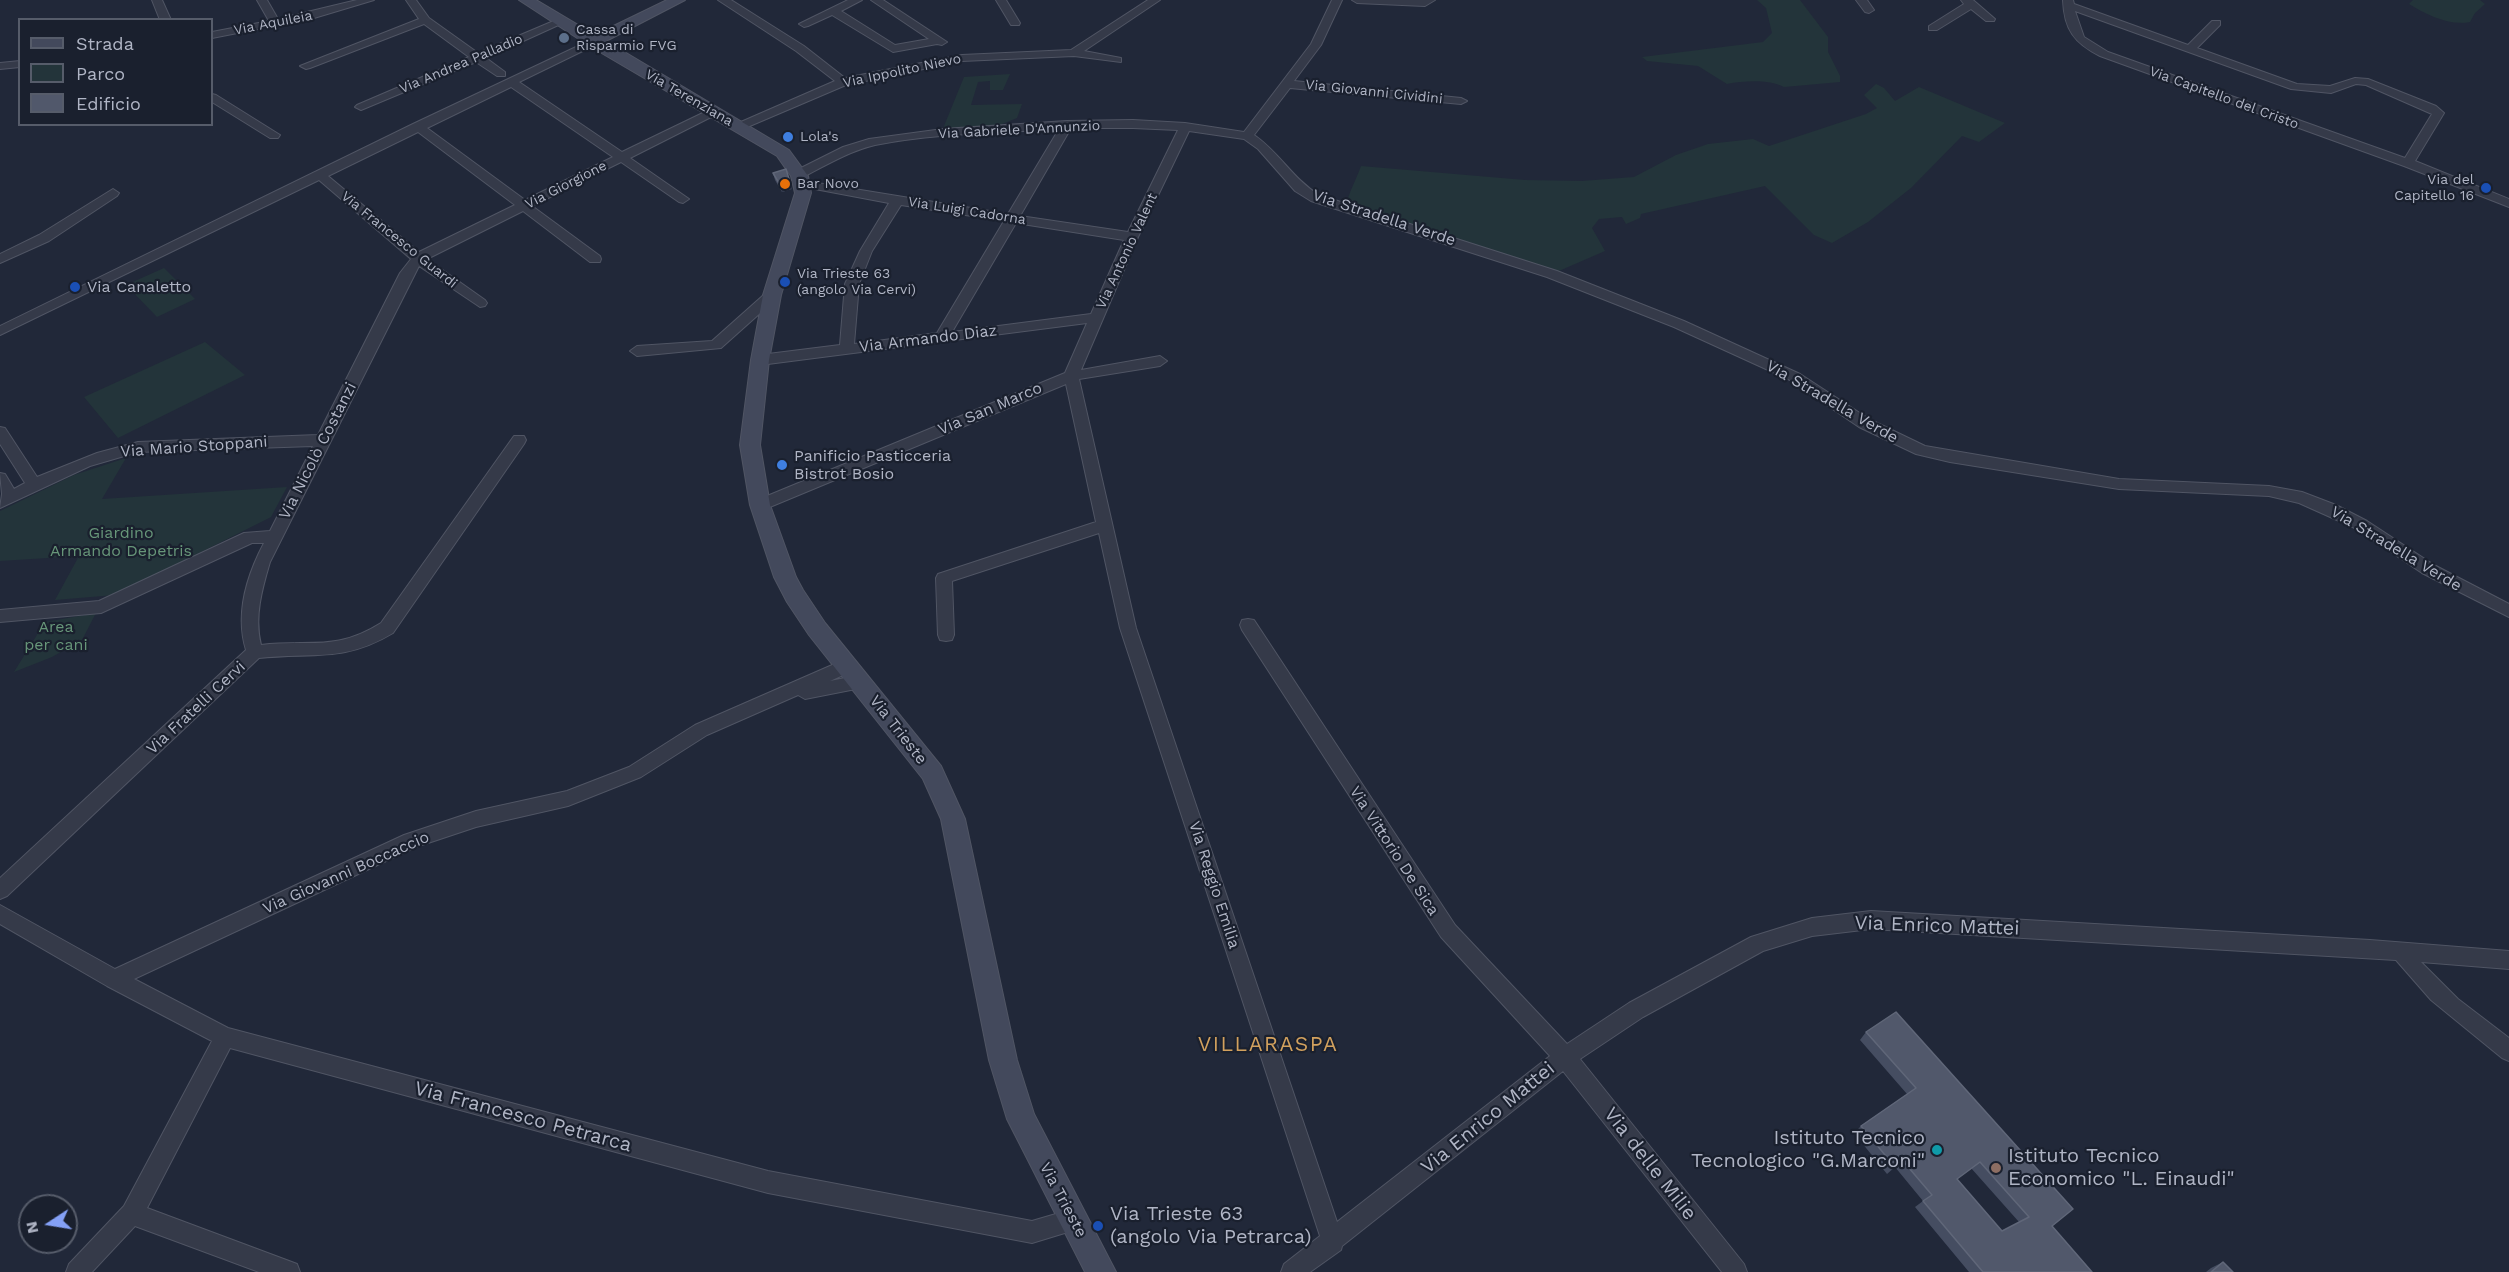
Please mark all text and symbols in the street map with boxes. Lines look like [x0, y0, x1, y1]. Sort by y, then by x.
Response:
street label: Via Aquileia [232, 7, 314, 39]
legend [18, 18, 213, 126]
place label: Cassa di Risparmio FVG [576, 22, 677, 54]
street label: Via Andrea Palladio [397, 30, 525, 98]
marker: Cassa di Risparmio FVG [557, 31, 571, 45]
text: Strada [76, 33, 134, 54]
street label: Via Ippolito Nievo [841, 50, 963, 92]
text: Parco [76, 63, 125, 84]
street label: Via Capitello del Cristo [2147, 63, 2301, 133]
street label: Via Terenziana [642, 66, 736, 130]
street label: Via Giovanni Cividini [1305, 76, 1443, 108]
text: Edificio [76, 93, 141, 114]
street label: Via Gabriele D'Annunzio [937, 117, 1101, 143]
place label: Lola's [800, 129, 839, 145]
marker: Lola's [781, 130, 795, 144]
street label: Via Giorgione [522, 157, 610, 213]
place label: Via del Capitello 16 [2394, 172, 2474, 204]
place label: Bar Novo [797, 176, 859, 192]
marker: Bar Novo [778, 177, 792, 191]
marker: Via del Capitello 16 [2479, 181, 2493, 195]
street label: Via Stradella Verde [1310, 186, 1458, 250]
street label: Via Francesco Guardi [338, 188, 460, 292]
street label: Via Antonio Valent [1093, 190, 1161, 312]
street label: Via Luigi Cadorna [907, 193, 1027, 229]
place label: Via Trieste 63 (angolo Via Cervi) [797, 266, 916, 298]
marker: Via Trieste 63 (angolo Via Cervi) [778, 275, 792, 289]
place label: Via Canaletto [87, 277, 191, 297]
marker: Via Canaletto [68, 280, 82, 294]
street label: Via Armando Diaz [858, 321, 998, 357]
street label: Via Stradella Verde [1762, 356, 1902, 448]
street label: Via San Marco [935, 378, 1045, 440]
street label: Via Nicolò Costanzi [275, 379, 361, 523]
street label: Via Mario Stoppani [120, 432, 268, 462]
place label: Panificio Pasticceria Bistrot Bosio [794, 446, 951, 484]
marker: Panificio Pasticceria Bistrot Bosio [775, 458, 789, 472]
street label: Via Stradella Verde [2327, 502, 2465, 596]
park label: Giardino Armando Depetris [50, 523, 192, 561]
park label: Area per cani [24, 617, 88, 655]
street label: Via Fratelli Cervi [143, 657, 249, 759]
street label: Via Trieste [865, 692, 931, 768]
street label: Via Vittorio De Sica [1345, 783, 1443, 919]
street label: Via Reggio Emilia [1184, 819, 1244, 951]
street label: Via Giovanni Boccaccio [260, 828, 432, 918]
street label: Via Enrico Mattei [1854, 911, 2020, 941]
district label: VILLARASPA [1198, 1032, 1338, 1058]
street label: Via Enrico Mattei [1416, 1057, 1560, 1179]
street label: Via Francesco Petrarca [412, 1076, 634, 1158]
street label: Via delle Milie [1599, 1103, 1701, 1225]
place label: Istituto Tecnico Tecnologico "G.Marconi" [1691, 1126, 1925, 1173]
marker: Istituto Tecnico Tecnologico "G.Marconi" [1930, 1143, 1944, 1157]
place label: Istituto Tecnico Economico "L. Einaudi" [2008, 1144, 2235, 1191]
street label: Via Trieste [1035, 1159, 1091, 1241]
marker: Istituto Tecnico Economico "L. Einaudi" [1989, 1161, 2003, 1175]
north arrow [18, 1194, 78, 1254]
place label: Via Trieste 63 (angolo Via Petrarca) [1110, 1202, 1311, 1249]
marker: Via Trieste 63 (angolo Via Petrarca) [1091, 1219, 1105, 1233]
text: N [21, 1220, 42, 1235]

